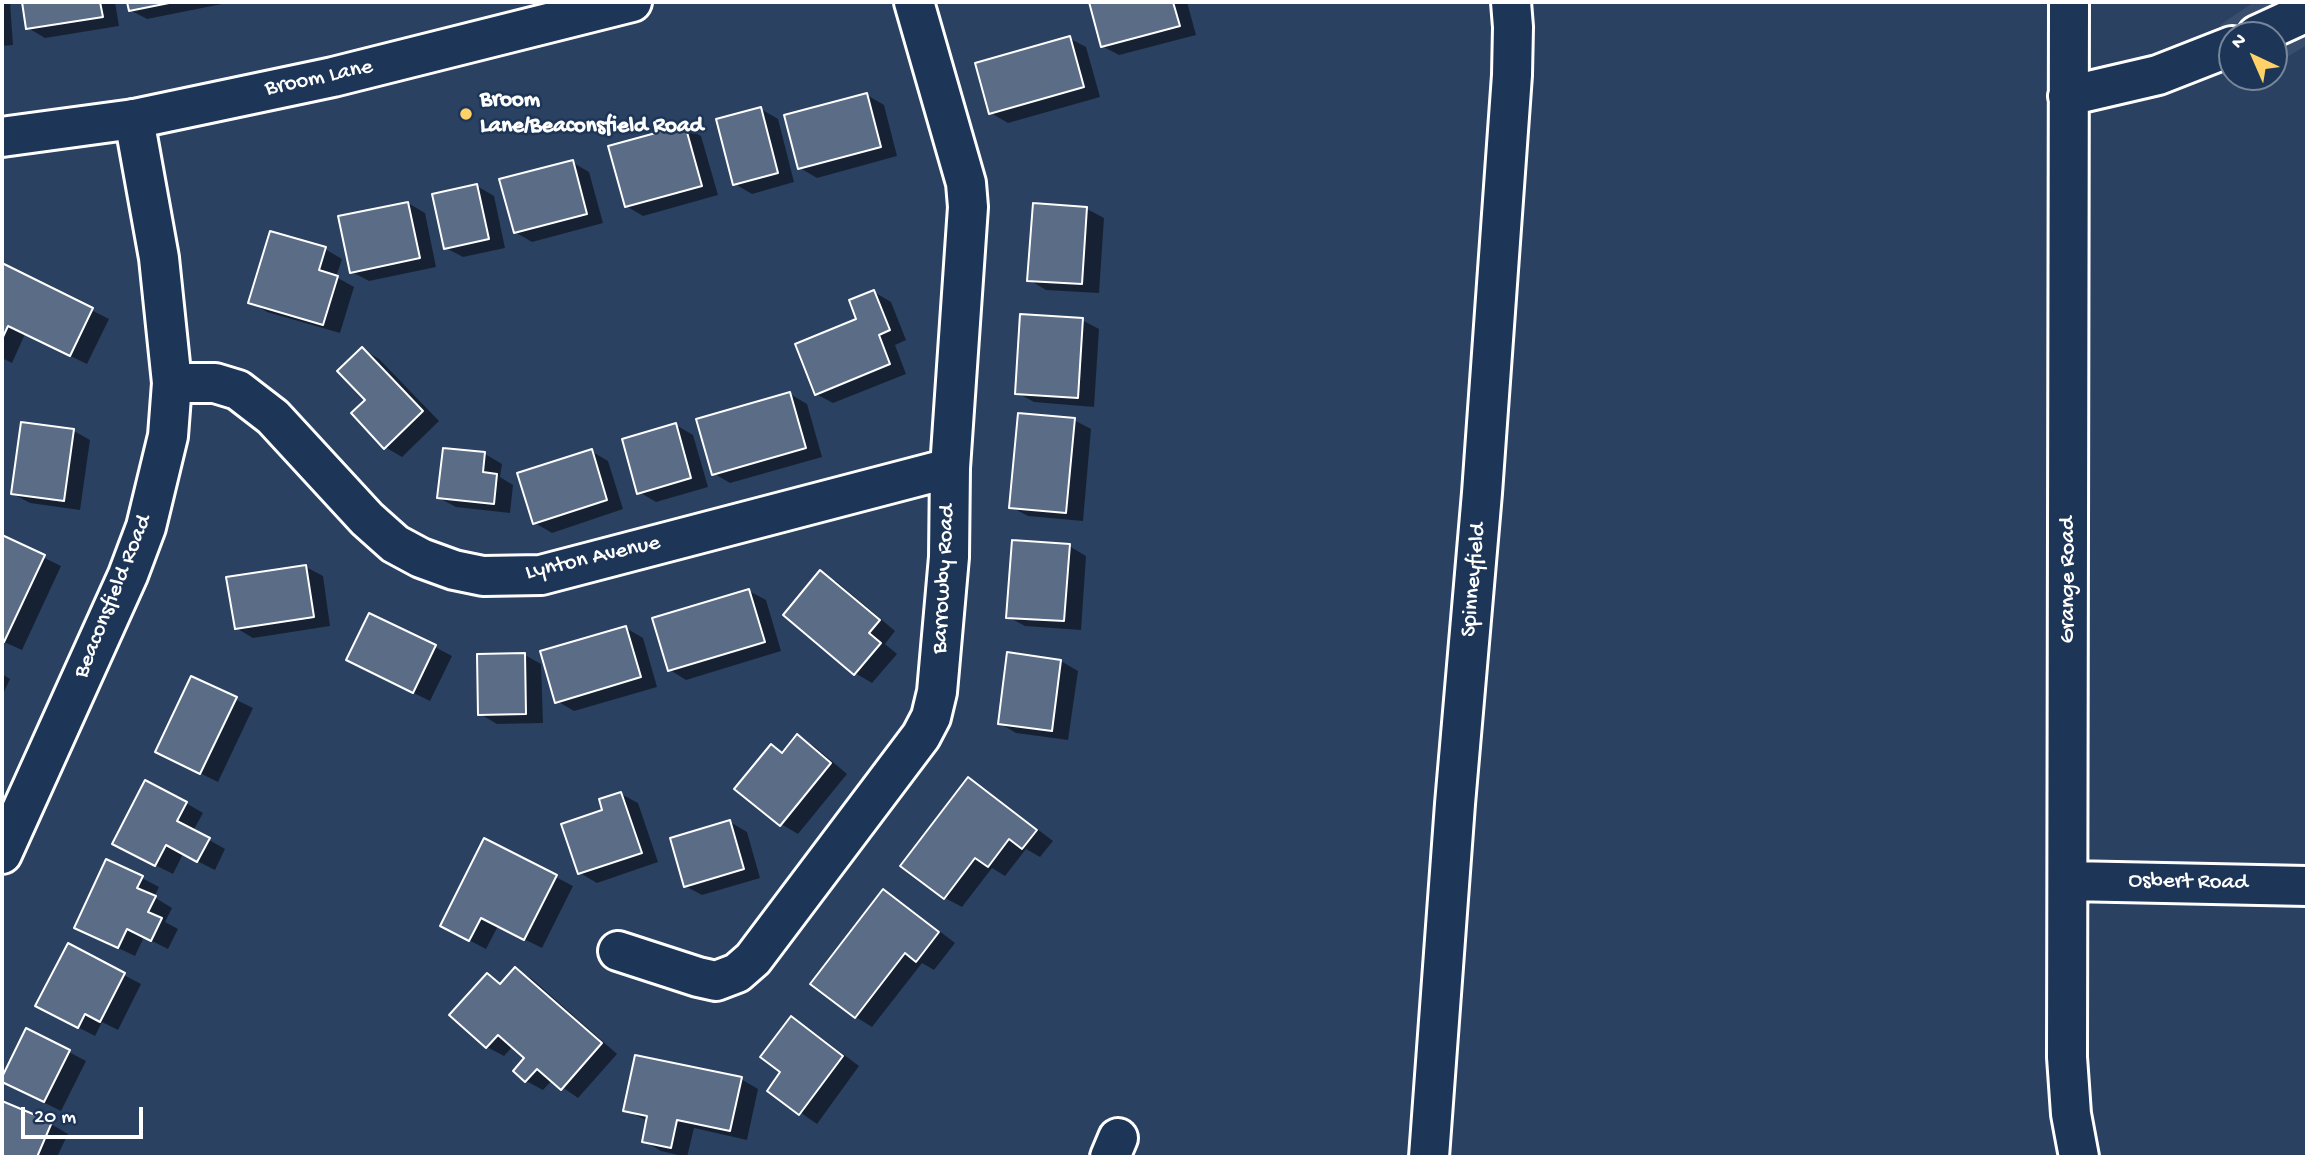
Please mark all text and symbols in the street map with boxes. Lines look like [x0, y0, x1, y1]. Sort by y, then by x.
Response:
north arrow [2218, 21, 2288, 91]
text: N [2227, 29, 2252, 55]
street label: Broom Lane [263, 54, 375, 104]
place label: Broom Lane/Beaconsfield Road [480, 87, 703, 141]
marker: Broom Lane/Beaconsfield Road [458, 106, 474, 122]
street label: Barrowby Road [927, 504, 963, 654]
street label: Beaconsfield Road [69, 511, 159, 683]
street label: Grange Road [2055, 517, 2083, 643]
street label: Spinneyfield [1456, 522, 1494, 638]
street label: Lynton Avenue [523, 530, 663, 588]
street label: Osbert Road [2128, 868, 2248, 898]
scale bar [24, 1092, 147, 1136]
text: 20 m [34, 1106, 76, 1131]

